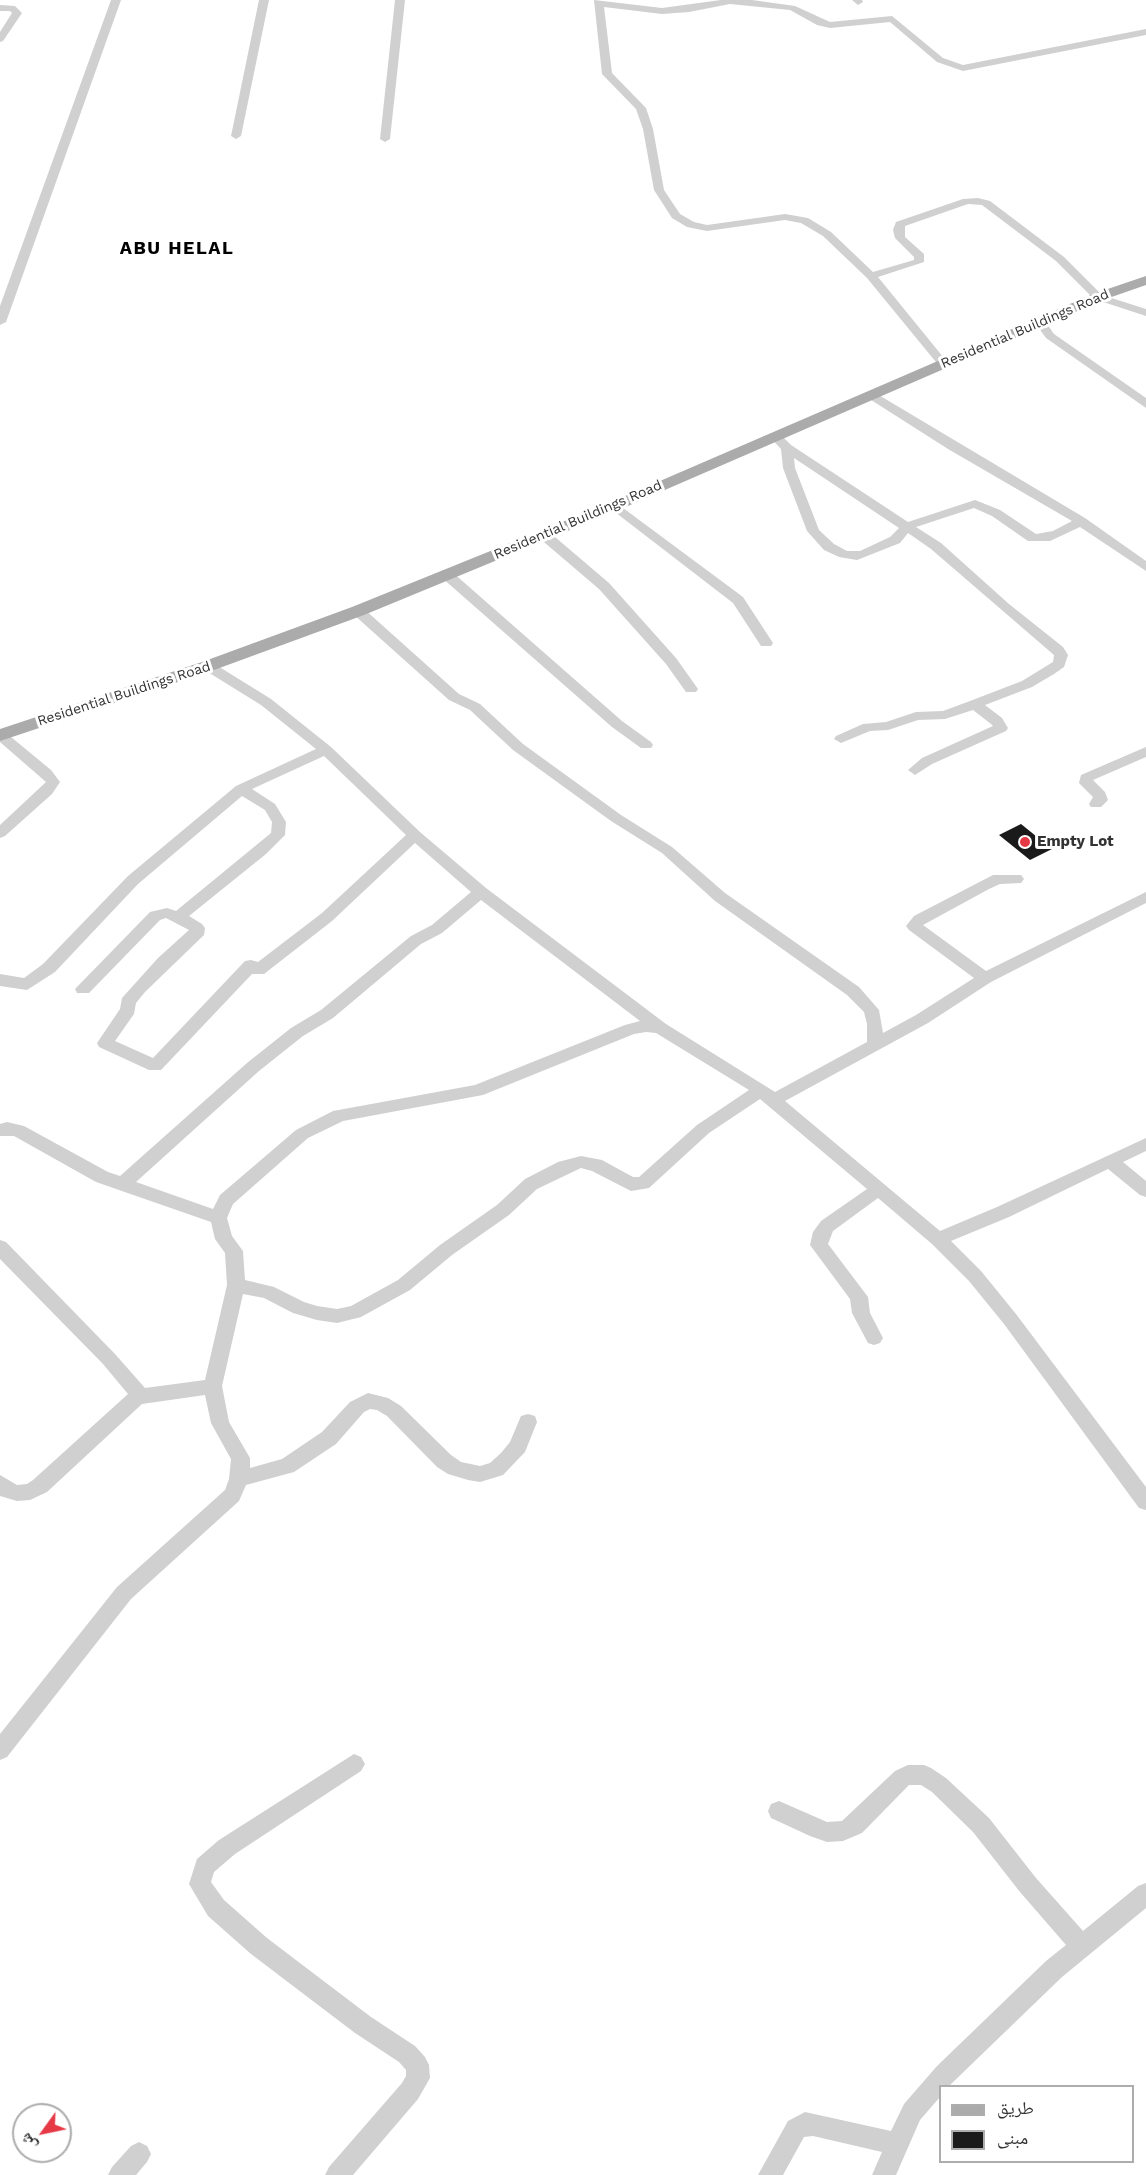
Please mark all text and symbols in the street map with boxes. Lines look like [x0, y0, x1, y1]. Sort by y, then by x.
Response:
district label: ABU HELAL [120, 238, 234, 260]
street label: Residential Buildings Road [938, 286, 1112, 372]
street label: Residential Buildings Road [491, 477, 665, 563]
street label: Residential Buildings Road [35, 658, 213, 730]
place label: Empty Lot [1037, 833, 1114, 851]
marker: Empty Lot [1018, 835, 1032, 849]
legend [939, 2085, 1134, 2163]
text: طريق [997, 2097, 1034, 2118]
north arrow [12, 2103, 72, 2163]
text: مبنى [997, 2127, 1028, 2148]
text: ش [16, 2130, 41, 2154]

